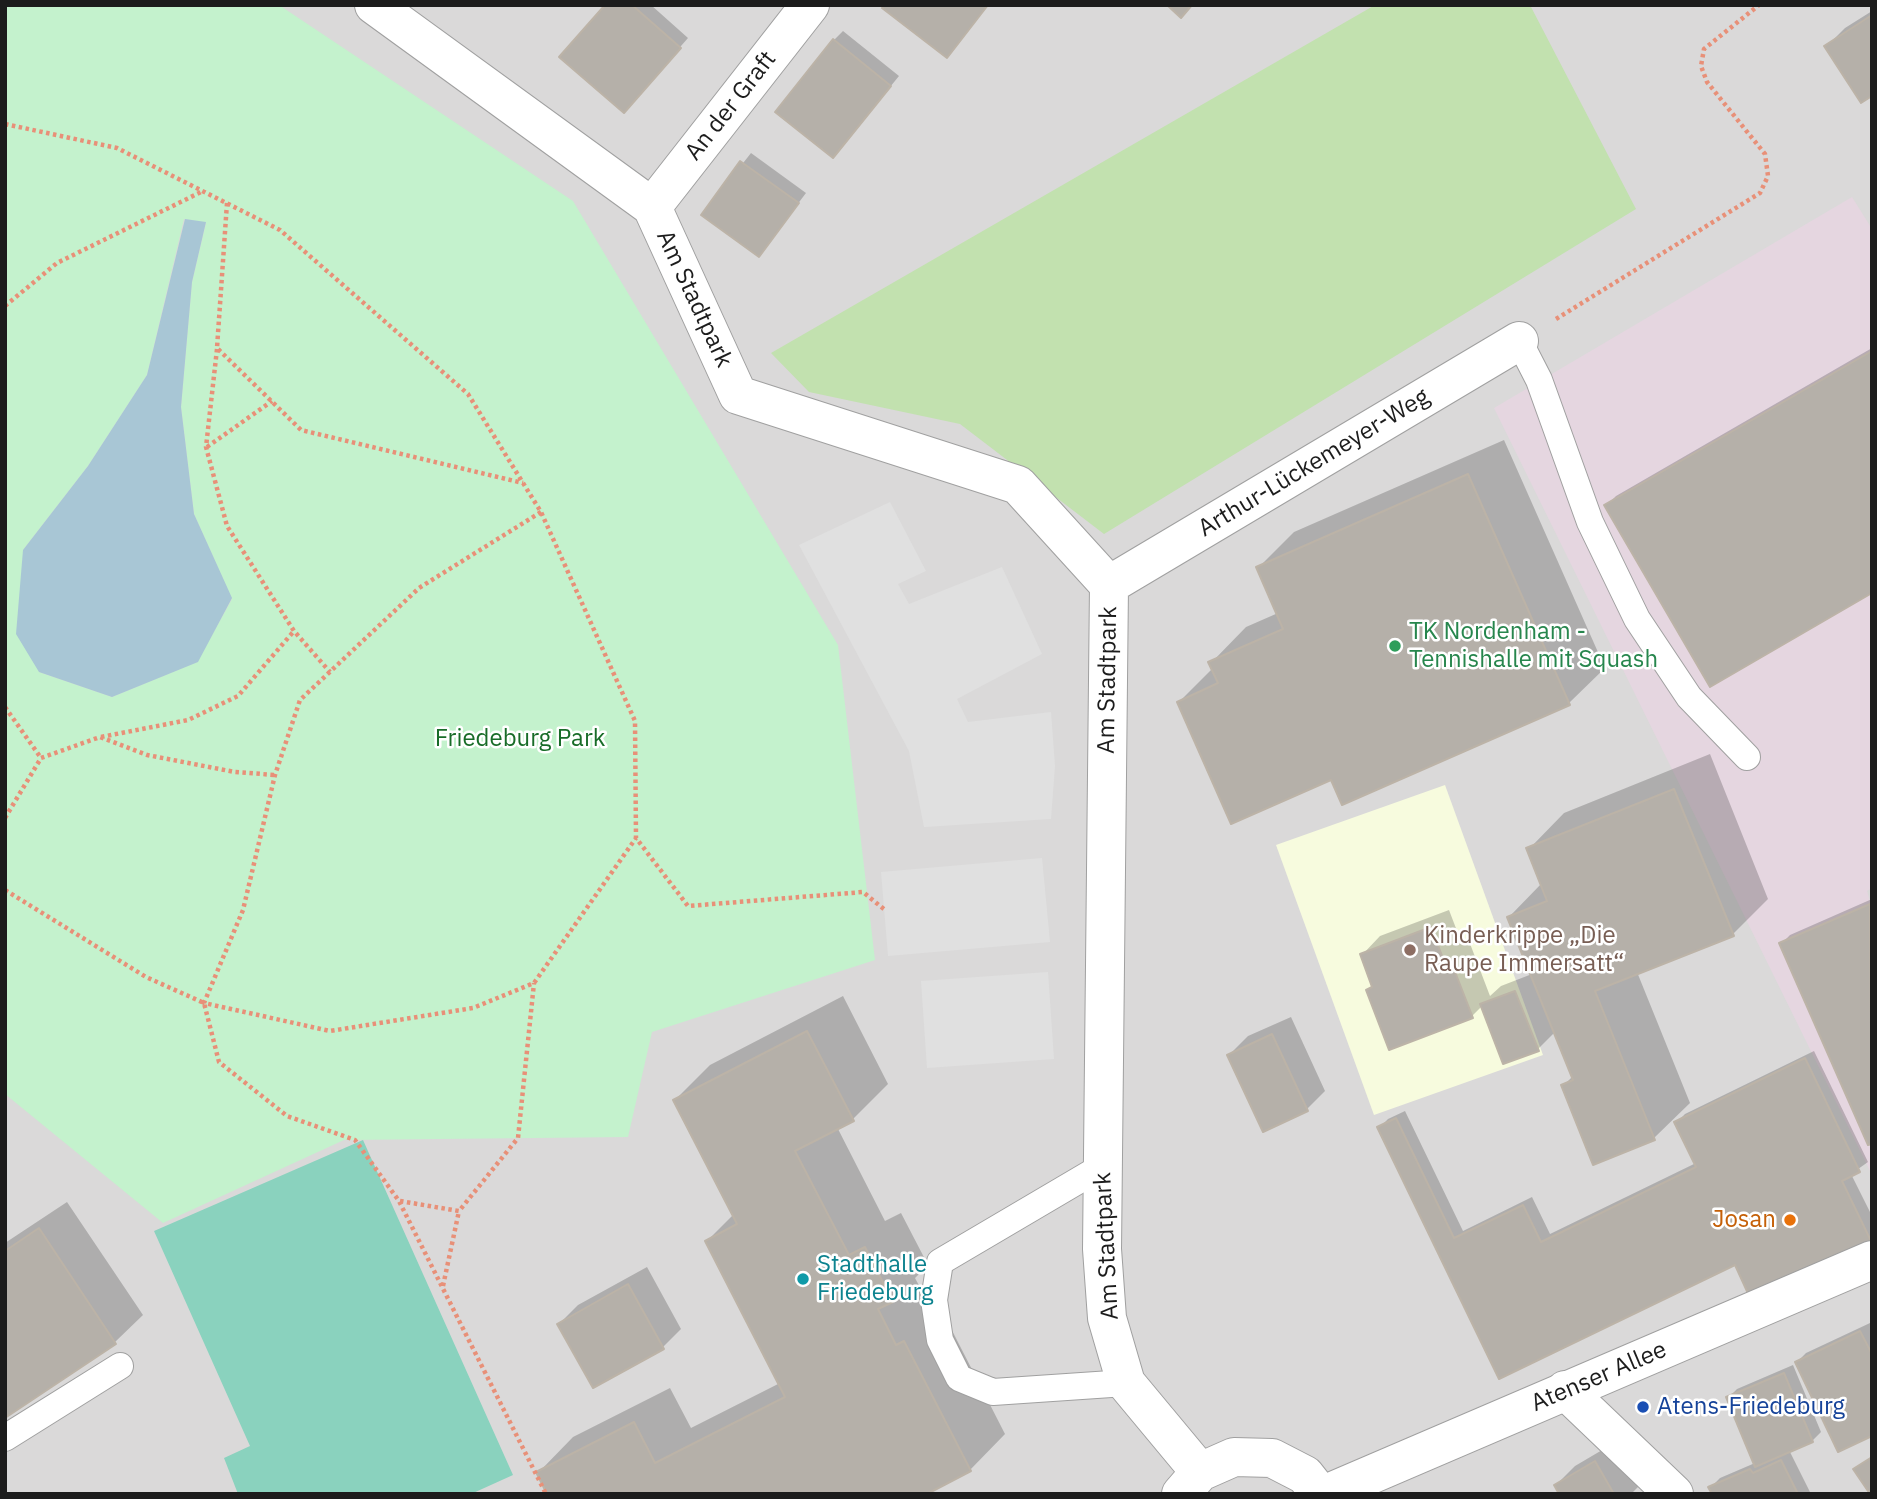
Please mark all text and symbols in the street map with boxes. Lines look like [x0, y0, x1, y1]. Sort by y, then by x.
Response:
street label: An der Graft [679, 46, 783, 166]
street label: Am Stadtpark [650, 226, 738, 372]
street label: Arthur-Lückemeyer-Weg [1193, 383, 1435, 543]
street label: Am Stadtpark [1092, 606, 1124, 754]
place label: TK Nordenham - Tennishalle mit Squash [1409, 618, 1658, 674]
marker: TK Nordenham - Tennishalle mit Squash [1387, 638, 1403, 654]
park label: Friedeburg Park [435, 725, 605, 753]
place label: Kinderkrippe „Die Raupe Immersatt“ [1424, 922, 1624, 978]
marker: Kinderkrippe „Die Raupe Immersatt“ [1402, 942, 1418, 958]
street label: Am Stadtpark [1089, 1171, 1125, 1321]
place label: Josan [1712, 1206, 1776, 1234]
marker: Josan [1782, 1212, 1798, 1228]
place label: Stadthalle Friedeburg [817, 1251, 933, 1307]
marker: Stadthalle Friedeburg [795, 1271, 811, 1287]
street label: Atenser Allee [1527, 1336, 1671, 1418]
place label: Atens-Friedeburg [1657, 1393, 1845, 1421]
marker: Atens-Friedeburg [1635, 1399, 1651, 1415]

